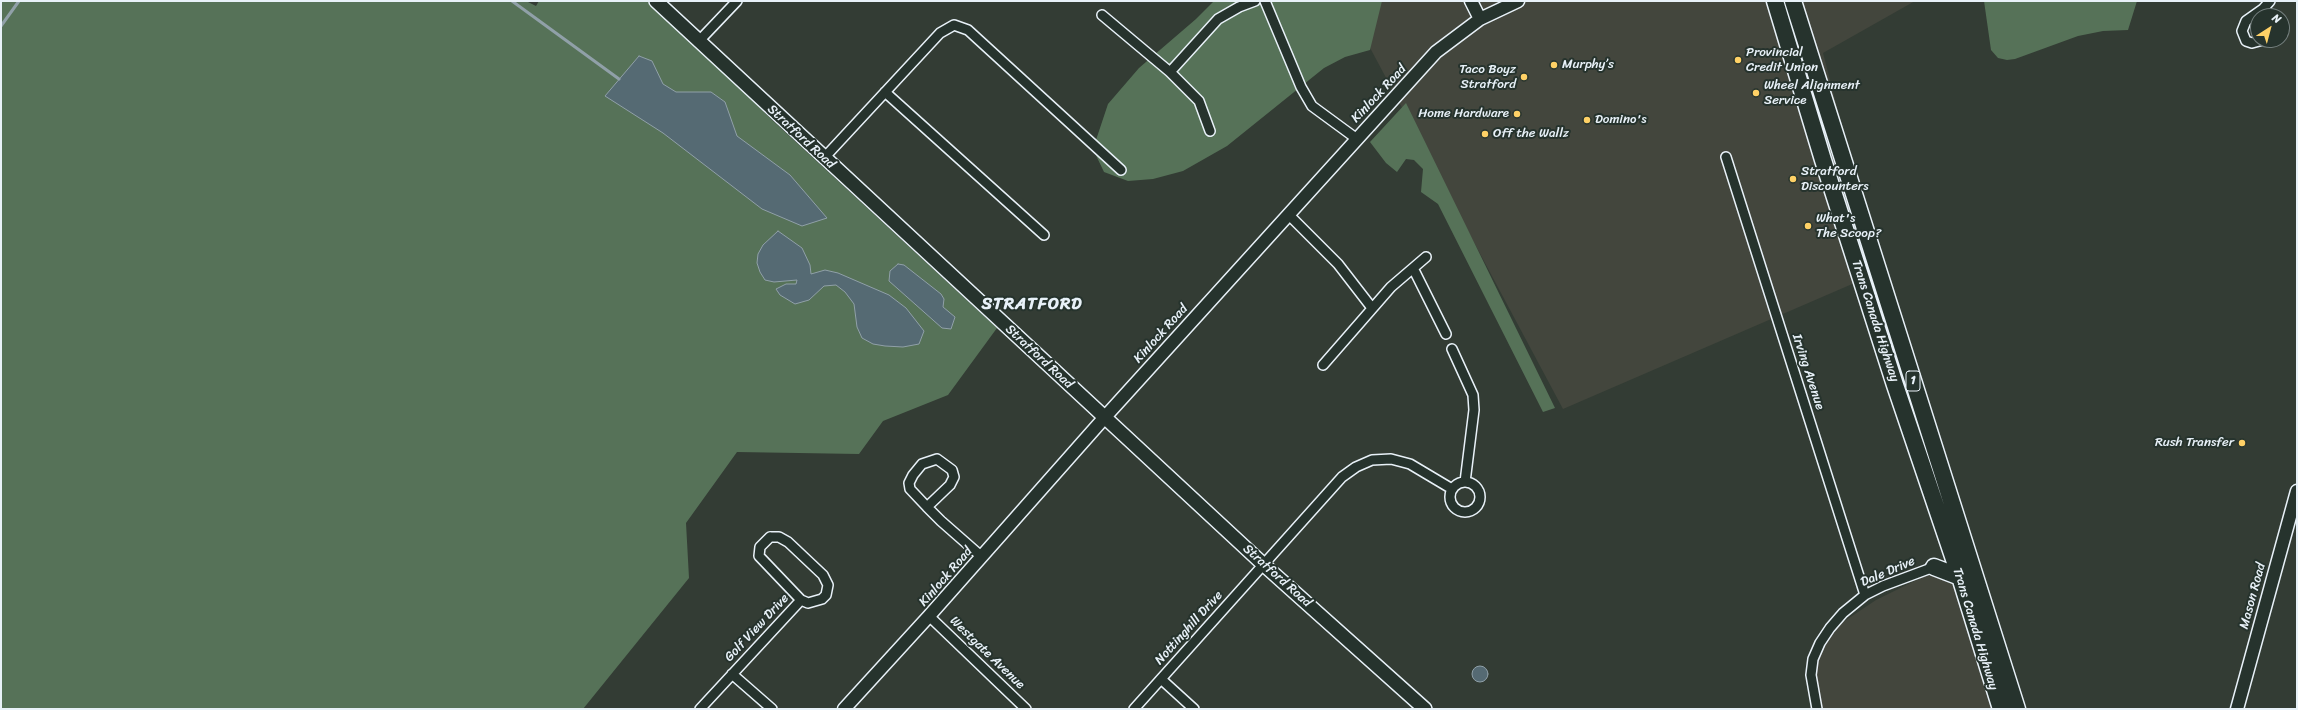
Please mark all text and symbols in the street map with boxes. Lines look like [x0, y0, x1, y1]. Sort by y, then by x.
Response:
north arrow [2250, 8, 2290, 48]
text: N [2268, 9, 2285, 29]
place label: Provincial Credit Union [1746, 45, 1818, 76]
marker: Provincial Credit Union [1733, 55, 1743, 65]
place label: Murphy’s [1562, 57, 1614, 73]
marker: Murphy’s [1549, 60, 1559, 70]
street label: Kinlock Road [1348, 62, 1410, 126]
place label: Taco Boyz Stratford [1459, 62, 1516, 93]
marker: Taco Boyz Stratford [1519, 72, 1529, 82]
place label: Wheel Alignment Service [1764, 78, 1860, 109]
marker: Wheel Alignment Service [1751, 88, 1761, 98]
street label: Stratford Road [764, 102, 838, 172]
place label: Home Hardware [1418, 106, 1509, 122]
marker: Home Hardware [1512, 109, 1522, 119]
place label: Domino's [1595, 112, 1647, 128]
marker: Domino's [1582, 115, 1592, 125]
place label: Off the Wallz [1493, 126, 1569, 142]
marker: Off the Wallz [1480, 129, 1490, 139]
place label: Stratford Discounters [1801, 164, 1868, 195]
marker: Stratford Discounters [1788, 174, 1798, 184]
place label: What's The Scoop? [1816, 211, 1881, 242]
marker: What's The Scoop? [1803, 221, 1813, 231]
street label: Trans Canada Highway [1848, 258, 1902, 384]
district label: STRATFORD [982, 295, 1082, 315]
street label: Kinlock Road [1131, 301, 1191, 367]
street label: Stratford Road [1002, 322, 1076, 392]
street label: Irving Avenue [1788, 332, 1828, 412]
road number: 1 [1906, 371, 1920, 391]
place label: Rush Transfer [2155, 435, 2234, 451]
marker: Rush Transfer [2237, 438, 2247, 448]
street label: Stratford Road [1240, 541, 1314, 611]
street label: Kinlock Road [916, 544, 976, 610]
street label: Dale Drive [1858, 554, 1918, 590]
street label: Mason Road [2237, 561, 2269, 631]
street label: Trans Canada Highway [1949, 566, 2001, 692]
street label: Nottinghill Drive [1152, 588, 1226, 668]
street label: Golf View Drive [722, 591, 792, 665]
street label: Westgate Avenue [946, 613, 1028, 693]

